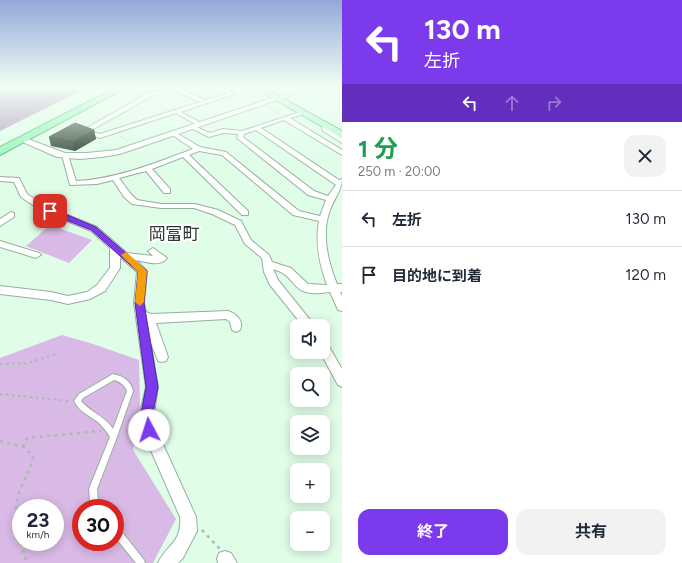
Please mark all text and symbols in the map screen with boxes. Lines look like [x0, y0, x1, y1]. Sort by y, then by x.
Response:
text: 130 m [424, 12, 501, 46]
icon: left [358, 16, 410, 68]
text: 左折 [424, 50, 460, 72]
icon: left [459, 92, 481, 114]
icon: ahead [501, 92, 523, 114]
icon: right [543, 92, 565, 114]
text: 1 分 [358, 134, 398, 163]
button: close [624, 135, 666, 177]
text: 250 m · 20:00 [358, 164, 441, 179]
pin [33, 194, 67, 228]
icon: arrive [39, 200, 61, 222]
icon: left [358, 208, 380, 230]
text: 130 m [626, 210, 666, 228]
text: 左折 [392, 211, 422, 229]
district label: 岡富町 [149, 224, 200, 244]
icon: arrive [358, 264, 380, 286]
text: 120 m [625, 266, 666, 284]
text: 目的地に到着 [392, 267, 482, 285]
map controls [290, 319, 330, 551]
button: sound [290, 319, 330, 359]
button: search [290, 367, 330, 407]
position arrow [128, 409, 170, 451]
button: layers [290, 415, 330, 455]
button: + [290, 463, 330, 503]
speed limit sign: 30 [72, 499, 124, 551]
text: 23 [27, 508, 49, 532]
button: 終了 [358, 509, 508, 555]
button: 共有 [516, 509, 666, 555]
button: − [290, 511, 330, 551]
text: km/h [27, 528, 49, 541]

